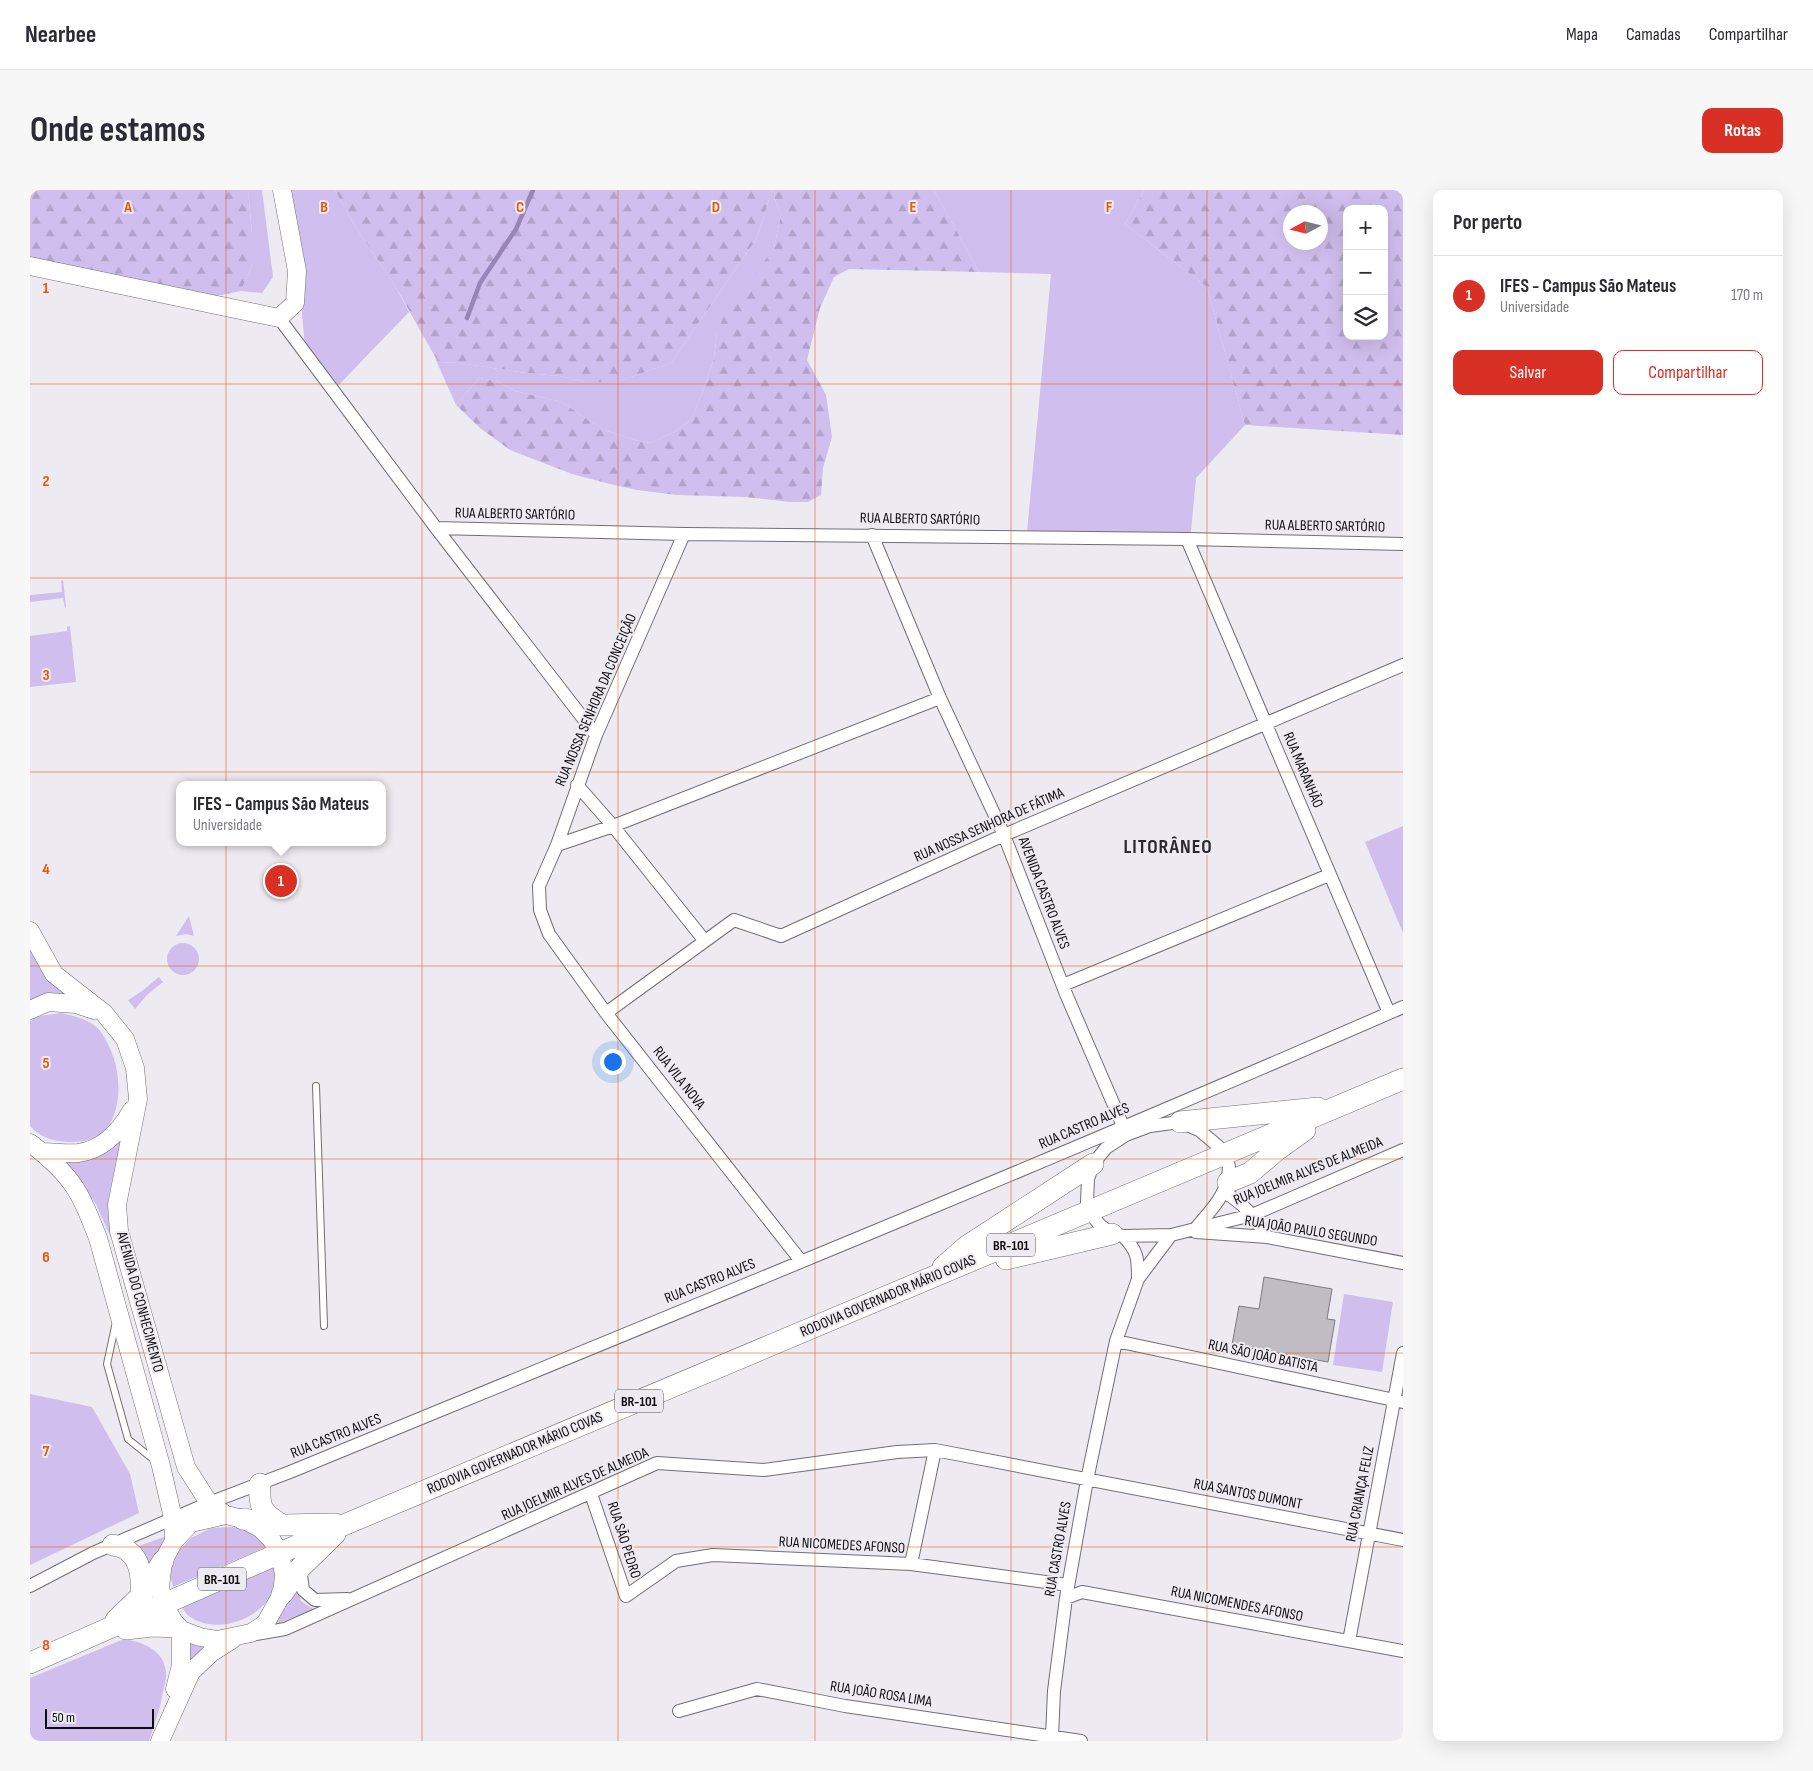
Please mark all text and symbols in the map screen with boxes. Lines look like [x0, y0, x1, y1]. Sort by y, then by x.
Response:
text: Nearbee [25, 20, 96, 49]
text: Mapa [1566, 24, 1598, 45]
text: Camadas [1626, 24, 1681, 45]
text: Compartilhar [1709, 24, 1788, 45]
button: Rotas [1702, 108, 1783, 153]
text: Onde estamos [30, 109, 206, 152]
text: A [123, 198, 132, 217]
text: B [320, 198, 328, 217]
text: C [516, 198, 524, 217]
text: D [712, 198, 720, 217]
text: E [910, 198, 917, 217]
text: F [1106, 198, 1113, 217]
north arrow [1283, 205, 1328, 250]
map controls [1343, 205, 1388, 340]
button: + [1343, 205, 1388, 250]
text: Por perto [1453, 210, 1522, 235]
button: − [1343, 250, 1388, 295]
text: IFES - Campus São Mateus [1500, 275, 1676, 298]
text: 1 [43, 279, 50, 298]
text: 1 [1466, 286, 1472, 305]
text: 170 m [1731, 286, 1763, 305]
button: layers [1343, 295, 1388, 340]
text: Universidade [1500, 298, 1569, 317]
button: Salvar [1453, 350, 1603, 395]
button: Compartilhar [1613, 350, 1763, 395]
text: 2 [42, 472, 50, 491]
street label: RUA ALBERTO SARTÓRIO [455, 503, 575, 525]
street label: RUA ALBERTO SARTÓRIO [860, 508, 980, 530]
street label: RUA ALBERTO SARTÓRIO [1265, 515, 1385, 537]
street label: RUA NOSSA SENHORA DA CONCEIÇÃO [551, 611, 641, 789]
text: 3 [42, 666, 50, 685]
street label: RUA MARANHÃO [1279, 729, 1327, 811]
popup [176, 781, 386, 846]
street label: RUA NOSSA SENHORA DE FÁTIMA [911, 783, 1067, 867]
text: IFES - Campus São Mateus [193, 793, 369, 816]
text: Universidade [193, 816, 262, 835]
street label: AVENIDA CASTRO ALVES [1013, 833, 1074, 952]
district label: LITORÂNEO [1123, 835, 1213, 859]
text: 4 [42, 860, 50, 879]
pin: 1 [265, 862, 297, 900]
street label: RUA VILA NOVA [648, 1043, 710, 1114]
your location [600, 1049, 626, 1075]
text: 5 [42, 1054, 50, 1073]
street label: RUA CASTRO ALVES [1036, 1098, 1132, 1154]
street label: RUA JOELMIR ALVES DE ALMEIDA [1231, 1132, 1386, 1210]
street label: RUA JOÃO PAULO SEGUNDO [1243, 1211, 1379, 1251]
street label: AVENIDA DO CONHECIMENTO [112, 1229, 168, 1374]
road number: BR-101 [987, 1234, 1035, 1256]
text: 6 [42, 1248, 50, 1267]
street label: RODOVIA GOVERNADOR MÁRIO COVAS [797, 1250, 979, 1342]
street label: RUA CASTRO ALVES [662, 1254, 758, 1308]
street label: RUA SÃO JOÃO BATISTA [1206, 1335, 1320, 1377]
road number: BR-101 [615, 1390, 663, 1412]
street label: RODOVIA GOVERNADOR MÁRIO COVAS [424, 1407, 606, 1499]
street label: RUA CASTRO ALVES [288, 1409, 384, 1463]
text: 7 [43, 1442, 50, 1461]
street label: RUA JOELMIR ALVES DE ALMEIDA [499, 1443, 652, 1525]
street label: RUA CRIANÇA FELIZ [1341, 1444, 1379, 1544]
street label: RUA SANTOS DUMONT [1192, 1474, 1304, 1514]
street label: RUA SÃO PEDRO [603, 1499, 645, 1581]
street label: RUA CASTRO ALVES [1040, 1500, 1076, 1598]
street label: RUA NICOMEDES AFONSO [778, 1532, 906, 1558]
road number: BR-101 [198, 1568, 246, 1590]
street label: RUA NICOMENDES AFONSO [1169, 1582, 1305, 1626]
text: 8 [42, 1636, 50, 1655]
street label: RUA JOÃO ROSA LIMA [829, 1677, 934, 1712]
scale bar [45, 1706, 154, 1729]
text: 50 m [52, 1709, 75, 1726]

